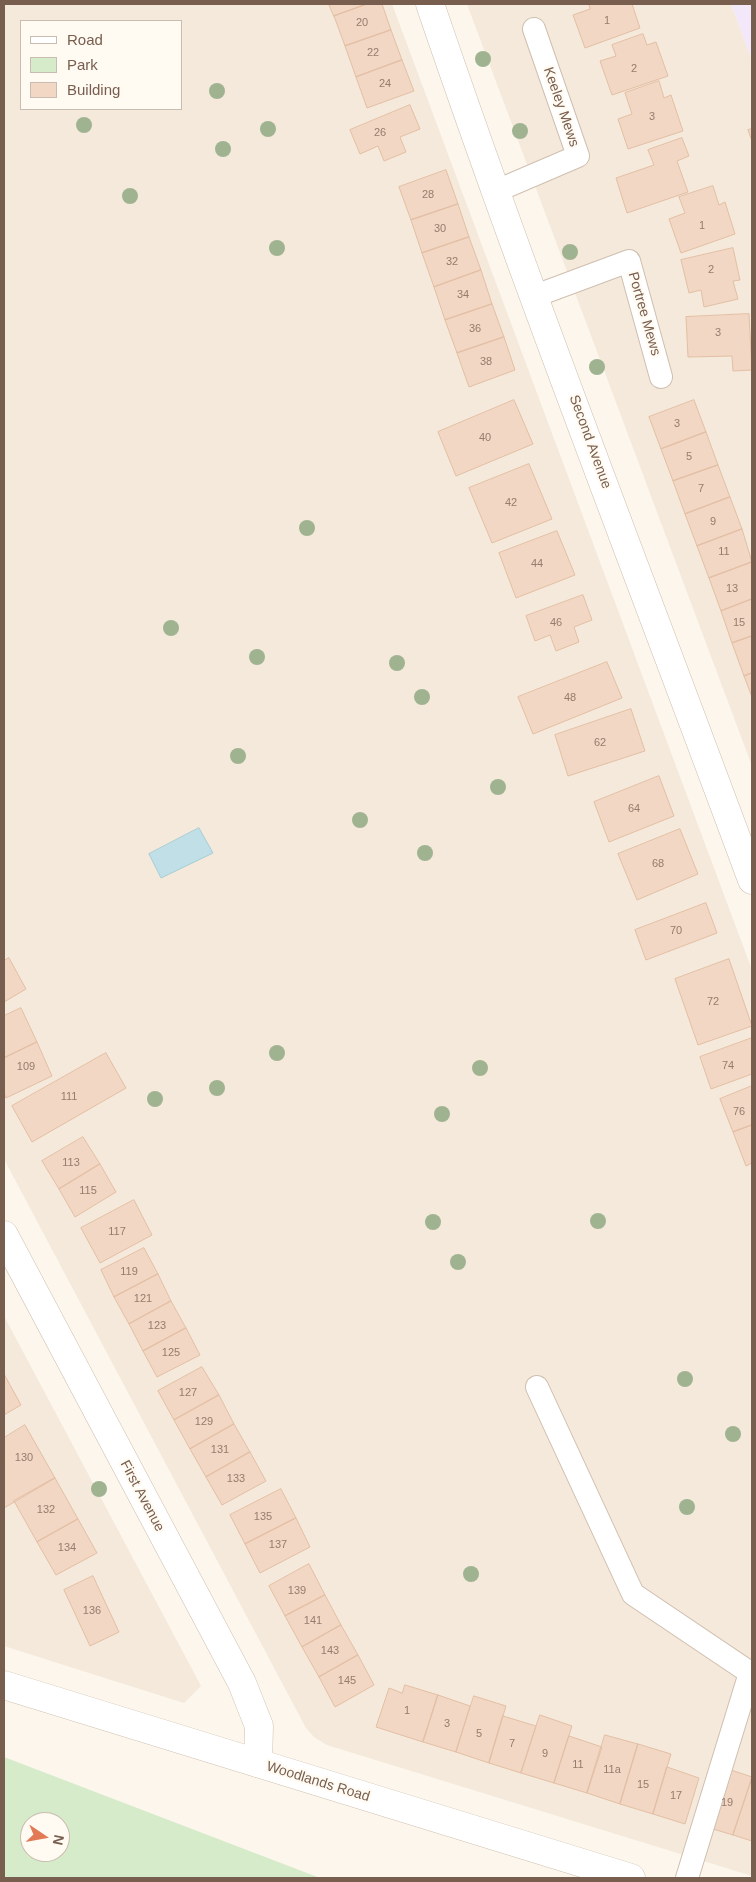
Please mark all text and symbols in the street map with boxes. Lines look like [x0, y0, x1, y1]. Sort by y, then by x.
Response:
house number: 1 [604, 14, 610, 28]
house number: 20 [356, 16, 368, 30]
legend [20, 20, 182, 110]
text: Road [67, 31, 103, 48]
house number: 22 [367, 46, 379, 60]
text: Park [67, 56, 98, 73]
house number: 2 [631, 62, 637, 76]
street label: Keeley Mews [540, 65, 582, 149]
house number: 24 [379, 77, 391, 91]
text: Building [67, 81, 120, 98]
house number: 3 [649, 110, 655, 124]
house number: 26 [374, 126, 386, 140]
house number: 28 [422, 188, 434, 202]
house number: 1 [699, 219, 705, 233]
house number: 30 [434, 222, 446, 236]
house number: 32 [446, 255, 458, 269]
house number: 2 [708, 263, 714, 277]
street label: Portree Mews [624, 270, 664, 358]
house number: 34 [457, 288, 469, 302]
house number: 36 [469, 322, 481, 336]
house number: 3 [715, 326, 721, 340]
house number: 38 [480, 355, 492, 369]
street label: Second Avenue [565, 393, 615, 491]
house number: 3 [674, 417, 680, 431]
house number: 40 [479, 431, 491, 445]
house number: 5 [686, 450, 692, 464]
house number: 7 [698, 482, 704, 496]
house number: 42 [505, 496, 517, 510]
house number: 9 [710, 515, 716, 529]
house number: 11 [718, 545, 730, 559]
house number: 44 [531, 557, 543, 571]
house number: 13 [726, 582, 738, 596]
house number: 46 [550, 616, 562, 630]
house number: 15 [733, 616, 745, 630]
house number: 48 [564, 691, 576, 705]
house number: 62 [594, 736, 606, 750]
house number: 64 [628, 802, 640, 816]
house number: 68 [652, 857, 664, 871]
house number: 70 [670, 924, 682, 938]
house number: 72 [707, 995, 719, 1009]
house number: 74 [722, 1059, 734, 1073]
house number: 109 [17, 1060, 35, 1074]
house number: 111 [61, 1090, 77, 1104]
house number: 76 [733, 1105, 745, 1119]
house number: 113 [62, 1156, 80, 1170]
house number: 115 [79, 1184, 97, 1198]
house number: 117 [108, 1225, 126, 1239]
house number: 119 [120, 1265, 138, 1279]
house number: 121 [134, 1292, 152, 1306]
house number: 123 [148, 1319, 166, 1333]
house number: 125 [162, 1346, 180, 1360]
house number: 127 [179, 1386, 197, 1400]
house number: 129 [195, 1415, 213, 1429]
house number: 131 [211, 1443, 229, 1457]
house number: 130 [15, 1451, 33, 1465]
street label: First Avenue [116, 1457, 168, 1535]
house number: 133 [227, 1472, 245, 1486]
house number: 132 [37, 1503, 55, 1517]
house number: 135 [254, 1510, 272, 1524]
house number: 137 [269, 1538, 287, 1552]
house number: 134 [58, 1541, 76, 1555]
house number: 139 [288, 1584, 306, 1598]
house number: 136 [83, 1604, 101, 1618]
house number: 141 [304, 1614, 322, 1628]
house number: 143 [321, 1644, 339, 1658]
house number: 145 [338, 1674, 356, 1688]
house number: 1 [404, 1704, 410, 1718]
house number: 3 [444, 1717, 450, 1731]
house number: 5 [476, 1727, 482, 1741]
house number: 7 [509, 1737, 515, 1751]
house number: 9 [542, 1747, 548, 1761]
street label: Woodlands Road [264, 1758, 372, 1806]
house number: 11 [572, 1758, 584, 1772]
house number: 11a [603, 1763, 621, 1777]
house number: 15 [637, 1778, 649, 1792]
house number: 17 [670, 1789, 682, 1803]
house number: 19 [721, 1796, 733, 1810]
north arrow [20, 1812, 70, 1862]
text: N [50, 1833, 68, 1847]

